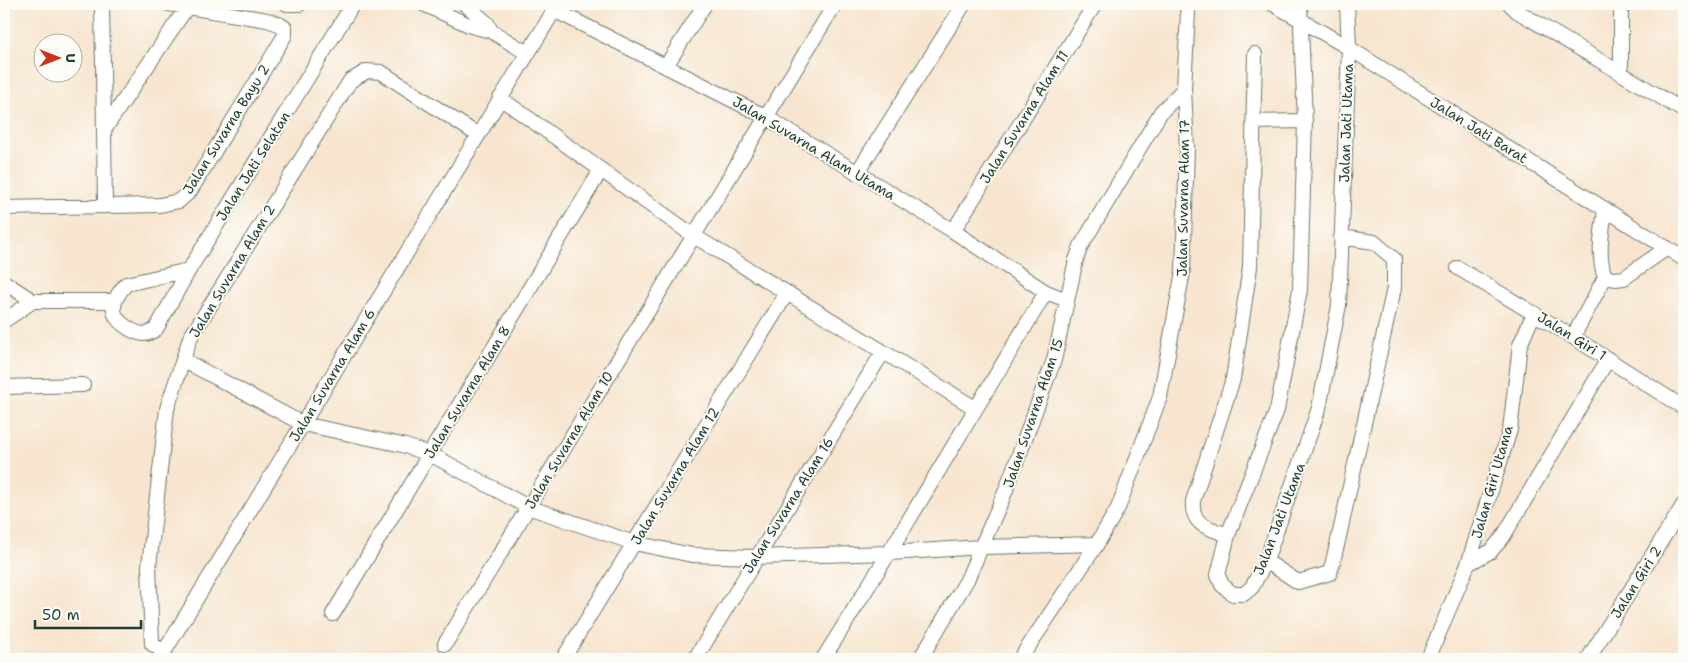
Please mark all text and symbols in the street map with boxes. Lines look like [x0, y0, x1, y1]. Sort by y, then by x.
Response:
north arrow [32, 32, 82, 82]
street label: Jalan Suvarna Alam 11 [976, 47, 1072, 187]
text: U [62, 53, 80, 63]
street label: Jalan Suvarna Bayu 2 [179, 61, 273, 197]
street label: Jalan Jati Utama [1335, 63, 1357, 183]
street label: Jalan Suvarna Alam Utama [729, 92, 899, 204]
street label: Jalan Jati Barat [1427, 93, 1531, 167]
street label: Jalan Jati Selatan [212, 108, 294, 224]
street label: Jalan Suvarna Alam 17 [1173, 119, 1193, 277]
street label: Jalan Suvarna Alam 2 [185, 201, 279, 341]
street label: Jalan Suvarna Alam 6 [285, 305, 379, 445]
street label: Jalan Giri 1 [1534, 308, 1610, 364]
street label: Jalan Suvarna Alam 8 [420, 322, 514, 462]
street label: Jalan Suvarna Alam 15 [999, 336, 1067, 490]
street label: Jalan Suvarna Alam 10 [521, 368, 617, 512]
street label: Jalan Suvarna Alam 12 [627, 404, 723, 548]
street label: Jalan Giri Utama [1467, 423, 1517, 541]
street label: Jalan Suvarna Alam 16 [739, 433, 837, 577]
street label: Jalan Jati Utama [1249, 460, 1309, 578]
street label: Jalan Giri 2 [1607, 542, 1665, 622]
scale bar [35, 598, 141, 630]
text: 50 m [42, 605, 80, 625]

